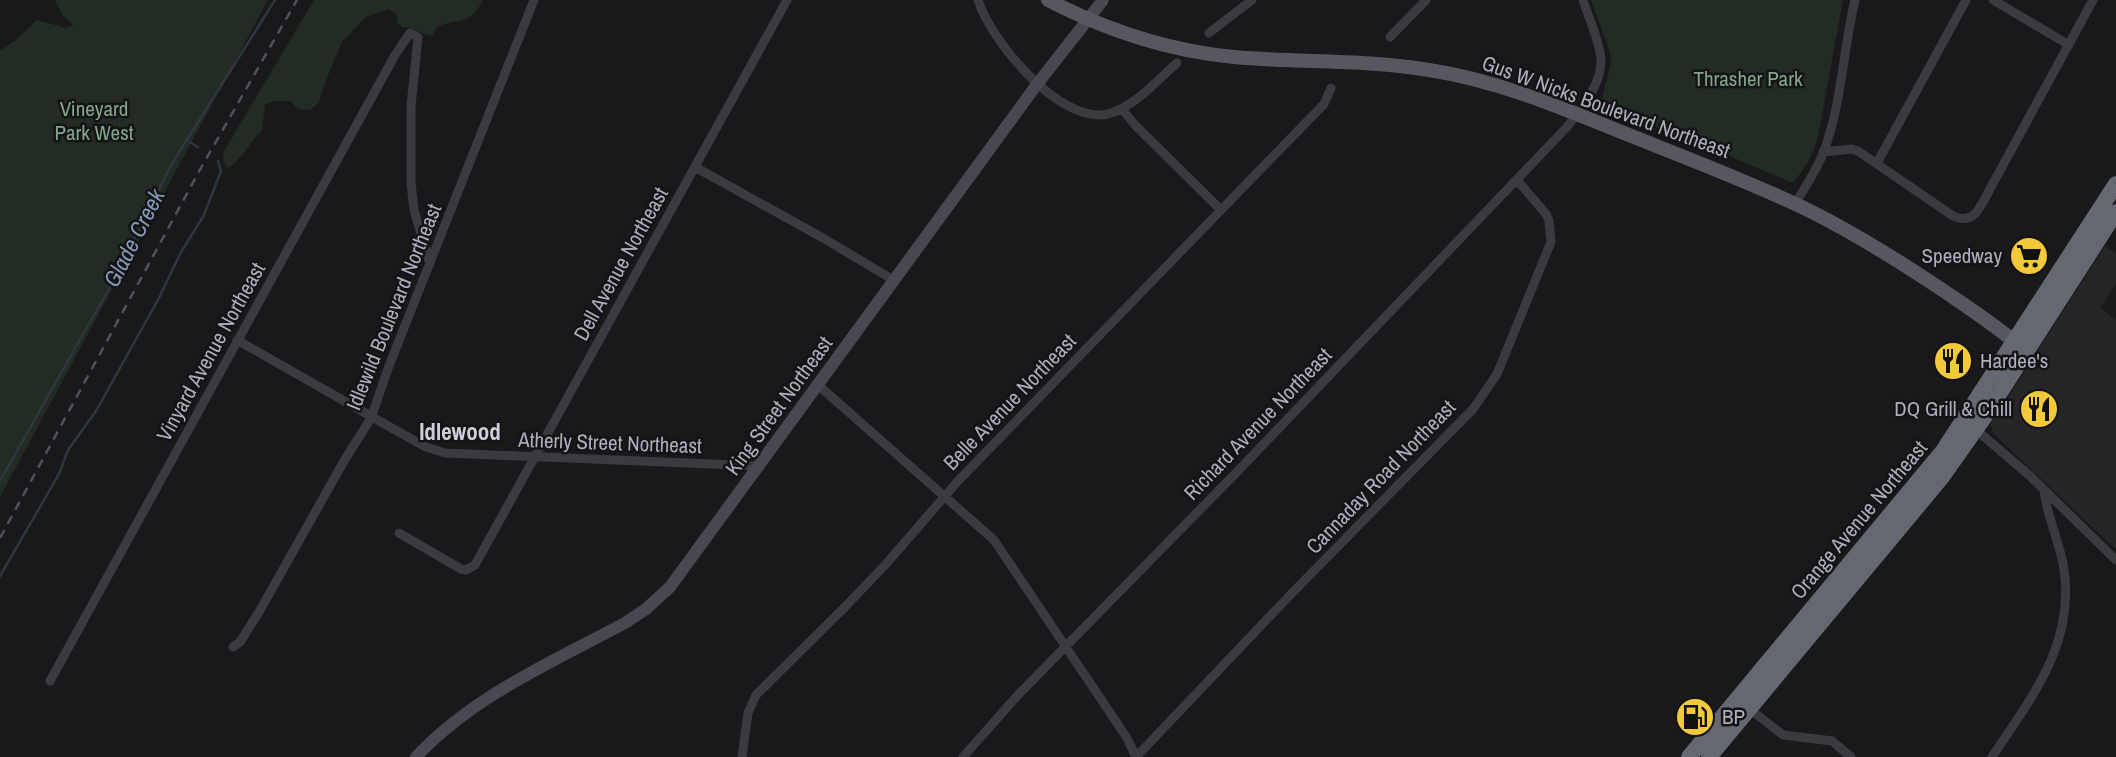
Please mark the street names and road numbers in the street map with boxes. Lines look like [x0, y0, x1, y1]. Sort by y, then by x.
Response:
street label: Gus W Nicks Boulevard Northeast [1478, 48, 1735, 165]
street label: Dell Avenue Northeast [566, 182, 675, 346]
street label: Idlewild Boulevard Northeast [339, 199, 448, 414]
street label: Vinyard Avenue Northeast [149, 257, 272, 446]
street label: Belle Avenue Northeast [937, 327, 1083, 476]
street label: King Street Northeast [718, 330, 839, 481]
street label: Richard Avenue Northeast [1177, 341, 1338, 506]
street label: Cannaday Road Northeast [1299, 393, 1462, 560]
street label: Atherly Street Northeast [517, 425, 703, 460]
street label: Orange Avenue Northeast [1784, 434, 1934, 605]

